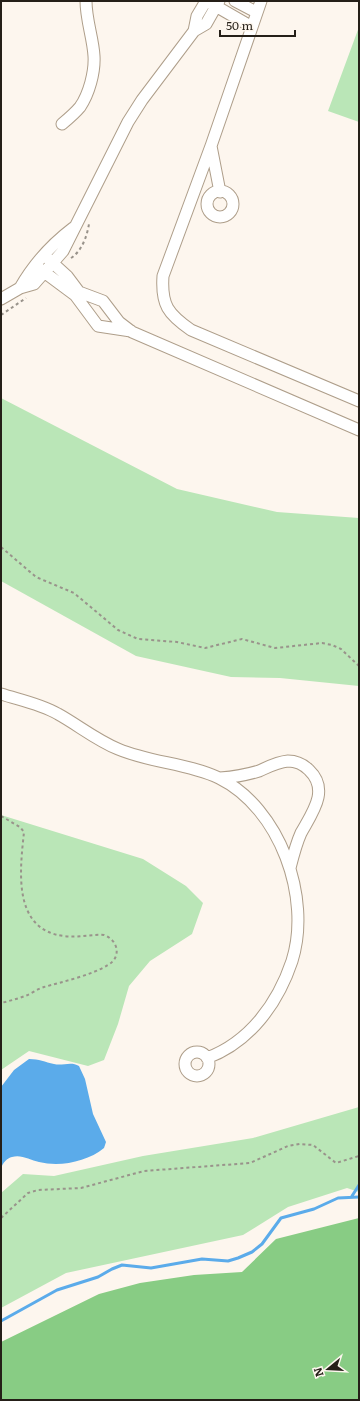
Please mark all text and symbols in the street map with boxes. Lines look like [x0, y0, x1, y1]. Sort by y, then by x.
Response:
scale bar [220, 12, 295, 38]
text: 50 m [226, 16, 253, 34]
north arrow [308, 1349, 348, 1389]
text: N [309, 1366, 327, 1379]

